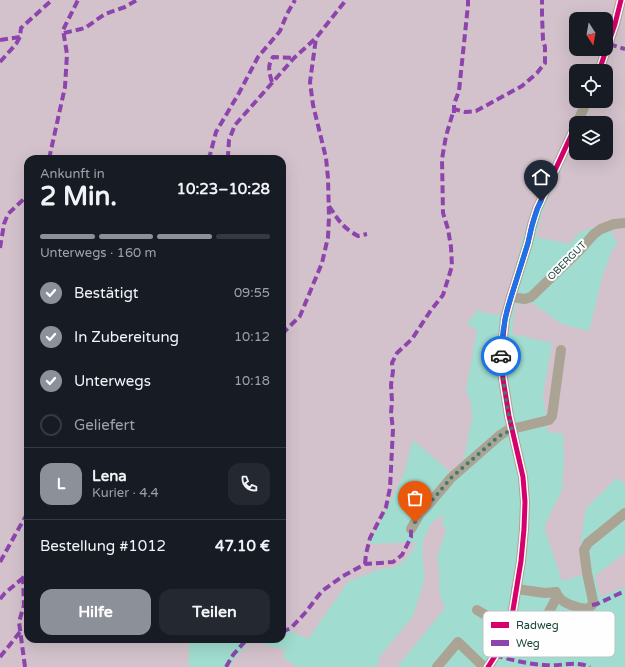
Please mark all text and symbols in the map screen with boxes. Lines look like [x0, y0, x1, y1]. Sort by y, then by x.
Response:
north arrow [569, 12, 613, 56]
map controls [569, 12, 613, 160]
button: locate [569, 64, 613, 108]
button: layers [569, 116, 613, 160]
pin [524, 160, 558, 201]
text: Ankunft in [40, 166, 105, 182]
icon: home [530, 166, 552, 188]
text: 10:23–10:28 [177, 180, 270, 198]
text: 2 Min. [40, 181, 117, 212]
street label: OBERGUT [545, 239, 589, 283]
text: Unterwegs · 160 m [40, 245, 157, 261]
icon: check [40, 282, 62, 304]
text: Bestätigt [74, 284, 139, 302]
text: 09:55 [234, 285, 270, 301]
icon: check [40, 326, 62, 348]
text: In Zubereitung [74, 328, 179, 346]
text: 10:12 [234, 329, 270, 345]
courier [481, 336, 521, 376]
icon: car [490, 345, 512, 367]
icon: check [40, 370, 62, 392]
text: Unterwegs [74, 372, 151, 390]
text: 10:18 [234, 373, 270, 389]
text: Geliefert [74, 416, 135, 434]
button: phone [228, 463, 270, 505]
text: Lena [92, 467, 127, 485]
text: L [57, 475, 65, 493]
pin [398, 481, 432, 522]
text: Kurier · 4.4 [92, 485, 159, 501]
icon: bag [404, 487, 426, 509]
text: Bestellung #1012 [40, 537, 166, 555]
text: 47.10 € [215, 537, 270, 555]
button: Hilfe [40, 589, 151, 635]
button: Teilen [159, 589, 270, 635]
legend [483, 611, 615, 657]
text: Radweg [516, 619, 559, 632]
text: Weg [516, 637, 540, 650]

